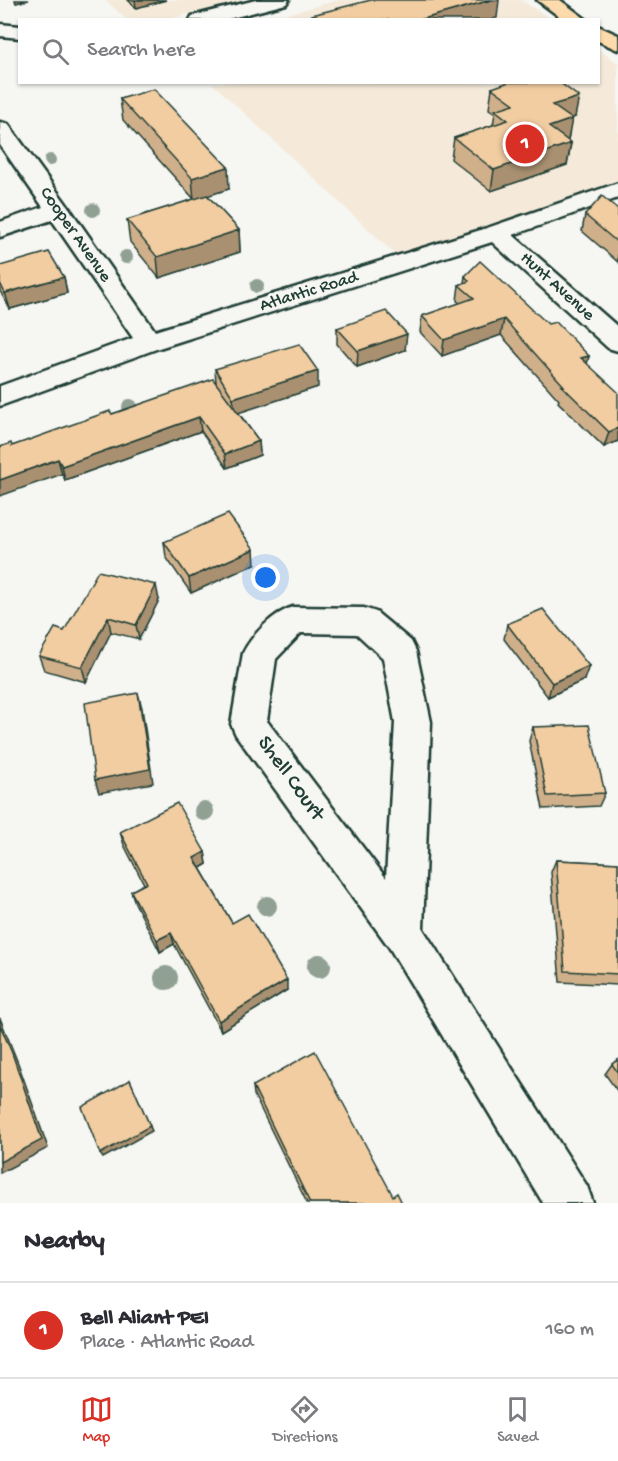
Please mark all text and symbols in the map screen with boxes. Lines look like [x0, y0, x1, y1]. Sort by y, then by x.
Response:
search box [18, 18, 600, 84]
icon: search [39, 35, 72, 68]
text: Search here [87, 38, 195, 64]
pin: 1 [506, 122, 544, 166]
street label: Cooper Avenue [34, 183, 116, 287]
street label: Hunt Avenue [515, 248, 599, 326]
street label: Atlantic Road [257, 267, 362, 317]
your location [251, 563, 280, 592]
street label: Shell Court [250, 731, 331, 828]
text: Nearby [24, 1227, 105, 1258]
text: Bell Aliant PEI [81, 1306, 209, 1332]
text: 1 [39, 1319, 48, 1342]
text: 160 m [545, 1319, 594, 1342]
text: Place · Atlantic Road [81, 1332, 253, 1355]
tab: Map [80, 1393, 113, 1448]
tab: Directions [272, 1393, 338, 1448]
tab: Saved [497, 1393, 538, 1448]

